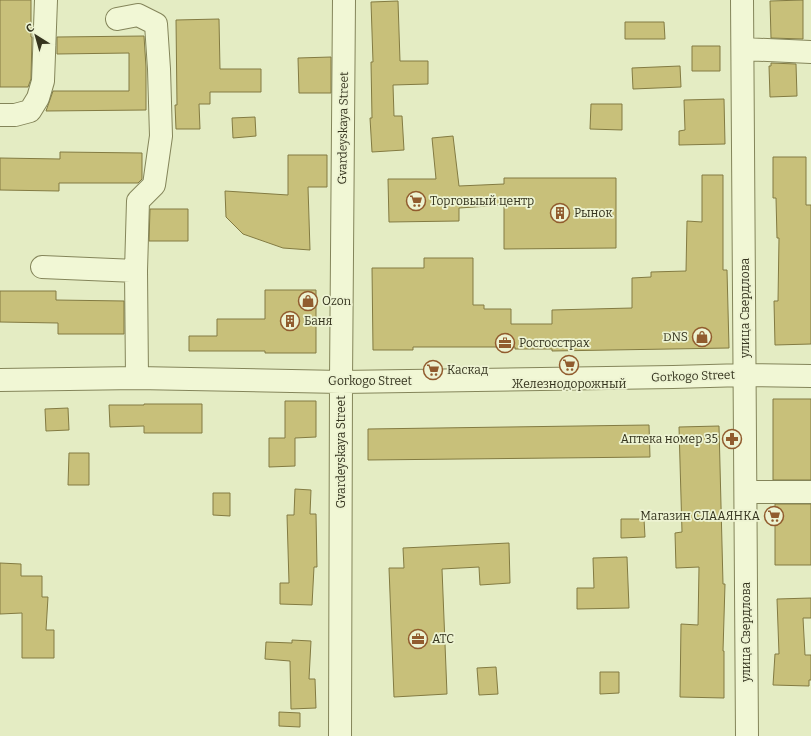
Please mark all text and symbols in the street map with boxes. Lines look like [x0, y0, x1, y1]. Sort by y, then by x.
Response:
north arrow [16, 16, 56, 56]
text: С [24, 21, 37, 36]
street label: Gvardeyskaya Street [335, 71, 351, 185]
supermarket icon: Торговыый центр [405, 190, 427, 212]
place label: Торговыый центр [430, 194, 534, 208]
building icon: Рынок [549, 202, 571, 224]
place label: Рынок [574, 206, 612, 220]
street label: улица Свердлова [738, 257, 752, 359]
shop icon: Ozon [297, 290, 319, 312]
place label: Ozon [322, 294, 352, 308]
building icon: Баня [279, 310, 301, 332]
place label: Баня [304, 314, 333, 328]
shop icon: DNS [691, 326, 713, 348]
place label: DNS [663, 330, 688, 344]
office icon: Росгосстрах [494, 332, 516, 354]
place label: Росгосстрах [519, 336, 590, 350]
supermarket icon: Железнодорожный [558, 354, 580, 376]
supermarket icon: Каскад [422, 359, 444, 381]
place label: Каскад [447, 363, 488, 377]
street label: Gorkogo Street [651, 368, 736, 384]
street label: Gorkogo Street [328, 374, 413, 388]
place label: Железнодорожный [512, 377, 627, 391]
street label: Gvardeyskaya Street [334, 395, 348, 509]
pharmacy icon: Аптека номер 35 [721, 428, 743, 450]
place label: Аптека номер 35 [621, 432, 718, 446]
supermarket icon: Магазин СЛААЯНКА [763, 505, 785, 527]
place label: Магазин СЛААЯНКА [640, 509, 760, 523]
street label: улица Свердлова [739, 581, 753, 683]
office icon: АТС [407, 628, 429, 650]
place label: АТС [432, 632, 454, 646]

